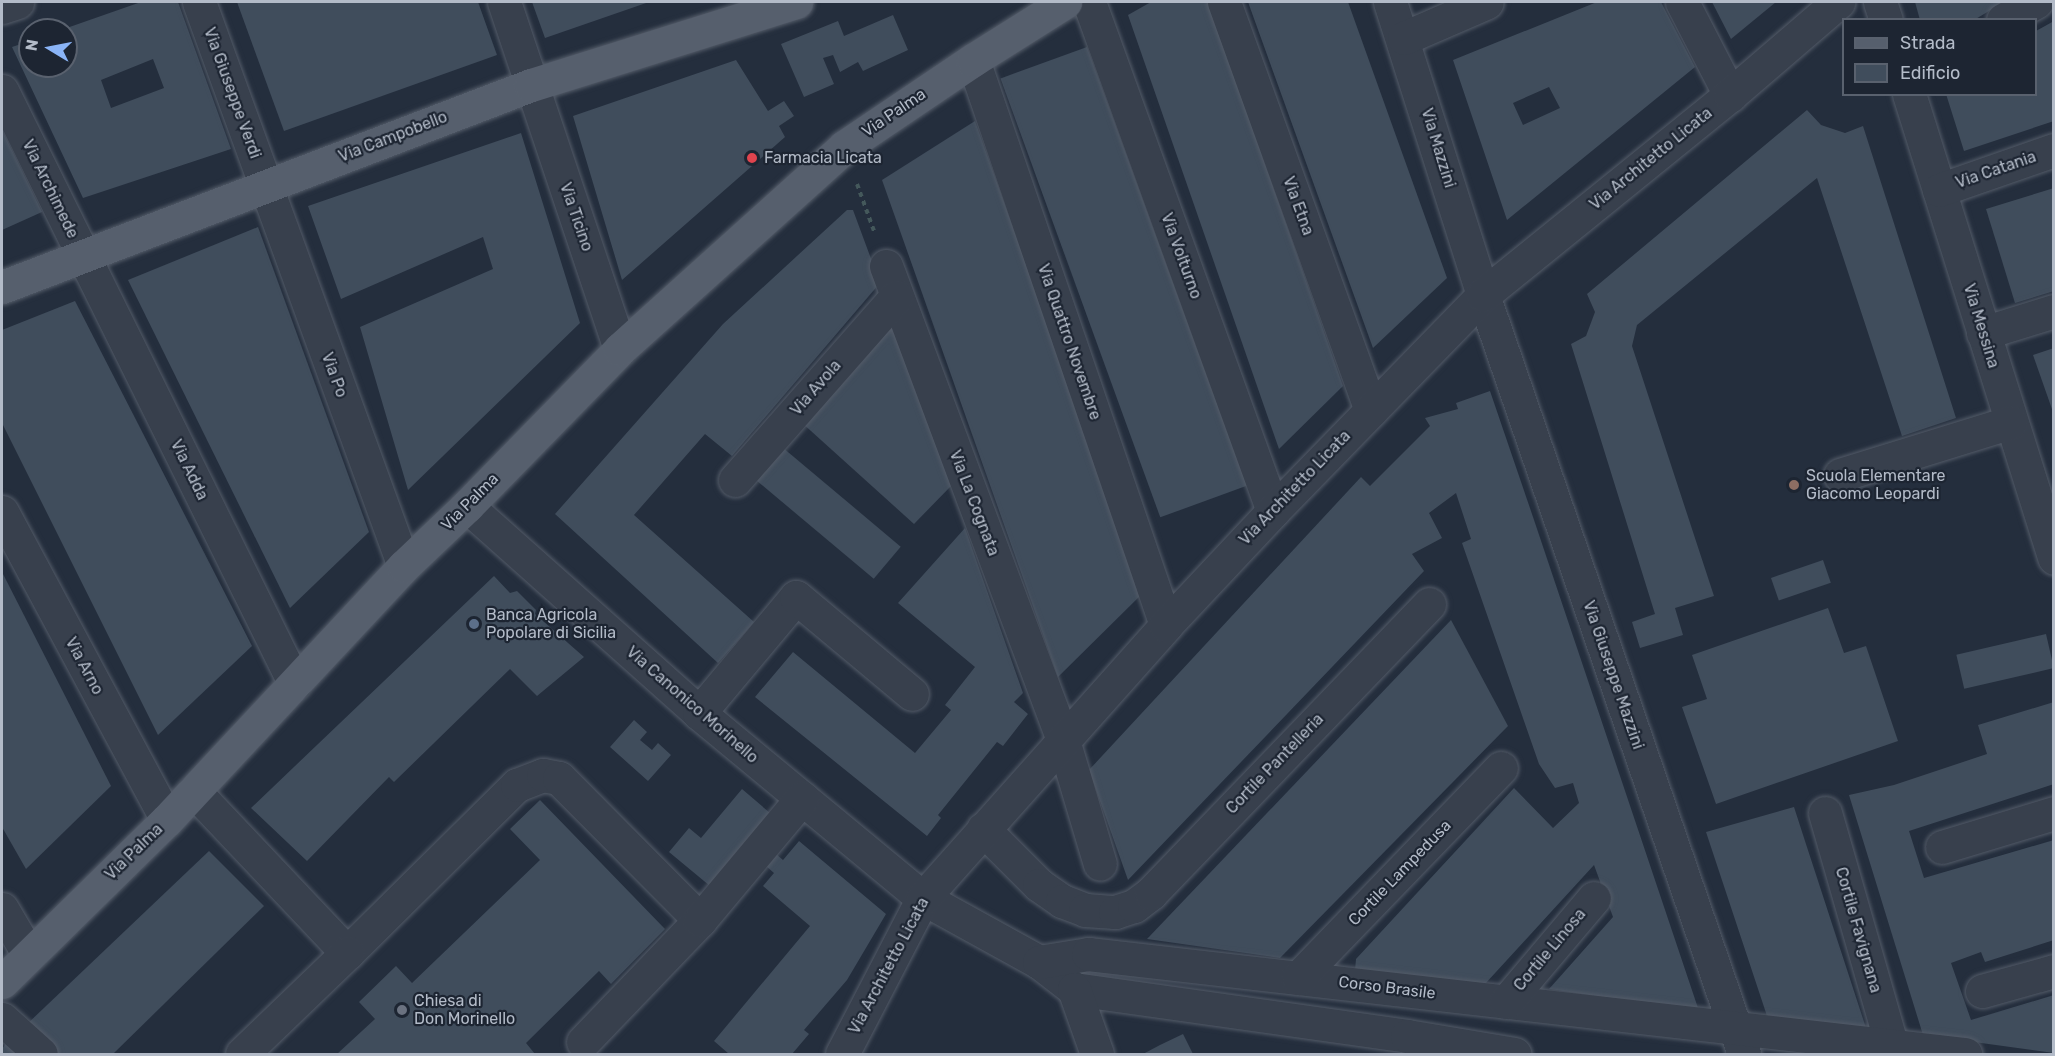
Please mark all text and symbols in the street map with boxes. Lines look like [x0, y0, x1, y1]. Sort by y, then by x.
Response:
north arrow [18, 18, 78, 78]
legend [1842, 18, 2037, 96]
street label: Via Giuseppe Verdi [199, 25, 265, 161]
text: Strada [1900, 32, 1956, 54]
text: N [21, 38, 42, 52]
text: Edificio [1900, 62, 1960, 84]
street label: Via Palma [858, 85, 930, 141]
street label: Via Architetto Licata [1586, 104, 1716, 214]
street label: Via Mazzini [1417, 106, 1459, 190]
street label: Via Campobello [336, 107, 450, 167]
street label: Via Archimede [18, 136, 82, 242]
street label: Via Catania [1953, 147, 2039, 193]
place label: Farmacia Licata [764, 148, 882, 168]
marker: Farmacia Licata [745, 151, 759, 165]
street label: Via Etna [1278, 174, 1318, 238]
street label: Via Ticino [555, 180, 597, 254]
street label: Via Volturno [1156, 210, 1206, 302]
street label: Via Quattro Novembre [1033, 261, 1105, 423]
street label: Via Messina [1959, 281, 2003, 371]
street label: Via Po [317, 350, 351, 400]
street label: Via Avola [787, 356, 845, 420]
street label: Via Architetto Licata [1235, 426, 1355, 550]
street label: Via Adda [166, 436, 212, 504]
street label: Via La Cognata [945, 447, 1003, 559]
place label: Scuola Elementare Giacomo Leopardi [1806, 466, 1946, 504]
street label: Via Palma [437, 469, 503, 535]
marker: Scuola Elementare Giacomo Leopardi [1787, 478, 1801, 492]
street label: Via Giuseppe Mazzini [1579, 598, 1647, 752]
place label: Banca Agricola Popolare di Sicilia [486, 605, 616, 643]
marker: Banca Agricola Popolare di Sicilia [467, 617, 481, 631]
street label: Via Arno [61, 634, 107, 698]
street label: Via Canonico Morinello [622, 643, 762, 767]
street label: Cortile Pantelleria [1222, 710, 1328, 818]
street label: Cortile Lampedusa [1345, 816, 1455, 930]
street label: Via Palma [101, 820, 167, 884]
street label: Cortile Favignana [1831, 865, 1885, 995]
street label: Via Architetto Licata [845, 894, 933, 1038]
street label: Cortile Linosa [1510, 905, 1590, 995]
street label: Corso Brasile [1337, 973, 1437, 1003]
place label: Chiesa di Don Morinello [414, 991, 515, 1029]
marker: Chiesa di Don Morinello [395, 1003, 409, 1017]

